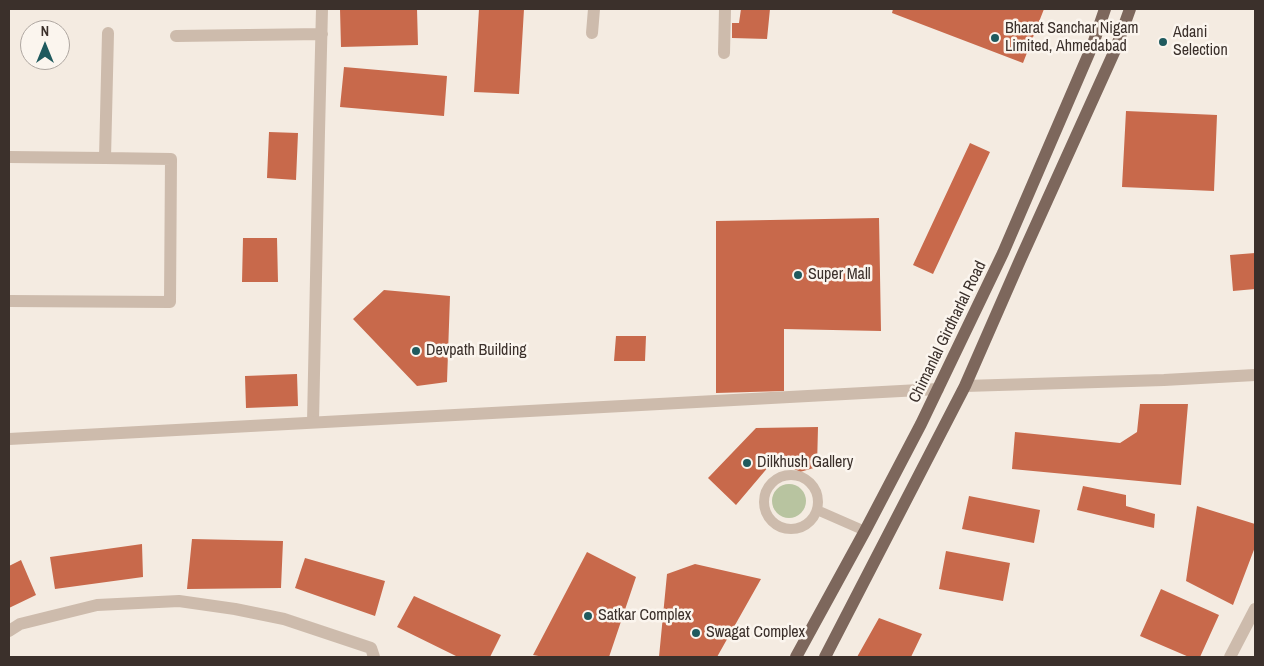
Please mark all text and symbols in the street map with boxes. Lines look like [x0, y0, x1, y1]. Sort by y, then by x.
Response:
place label: Bharat Sanchar Nigam Limited, Ahmedabad [1005, 19, 1138, 57]
north arrow [20, 20, 70, 70]
text: N [41, 22, 49, 40]
place label: Adani Selection [1173, 23, 1228, 61]
marker: Bharat Sanchar Nigam Limited, Ahmedabad [989, 32, 1001, 44]
marker: Adani Selection [1157, 36, 1169, 48]
street label: Chimanlal Girdharlal Road [905, 258, 991, 406]
place label: Super Mall [808, 265, 871, 285]
marker: Super Mall [792, 269, 804, 281]
place label: Devpath Building [426, 341, 527, 361]
marker: Devpath Building [410, 345, 422, 357]
place label: Dilkhush Gallery [757, 453, 853, 473]
marker: Dilkhush Gallery [741, 457, 753, 469]
place label: Satkar Complex [598, 606, 691, 626]
marker: Satkar Complex [582, 610, 594, 622]
place label: Swagat Complex [706, 623, 805, 643]
marker: Swagat Complex [690, 627, 702, 639]

